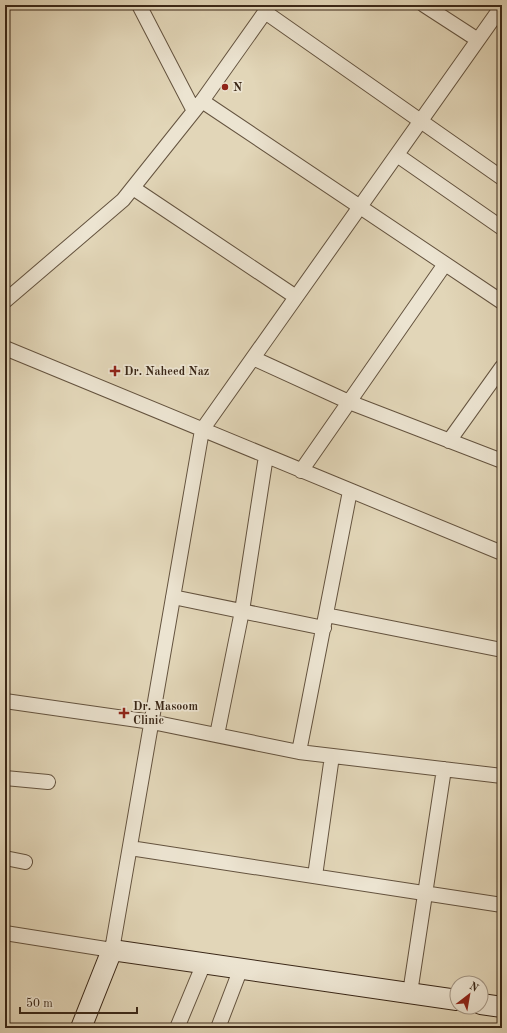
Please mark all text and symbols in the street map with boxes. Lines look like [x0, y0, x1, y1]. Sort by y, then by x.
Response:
marker: N [220, 82, 230, 92]
place label: N [233, 82, 243, 94]
marker: Dr. Naheed Naz [109, 365, 121, 377]
place label: Dr. Naheed Naz [124, 366, 209, 378]
place label: Dr. Masoom Clinic [133, 701, 198, 727]
marker: Dr. Masoom Clinic [118, 707, 130, 719]
north arrow [449, 975, 489, 1015]
text: N [467, 981, 480, 995]
scale bar [20, 989, 137, 1015]
text: 50 m [26, 997, 53, 1010]

